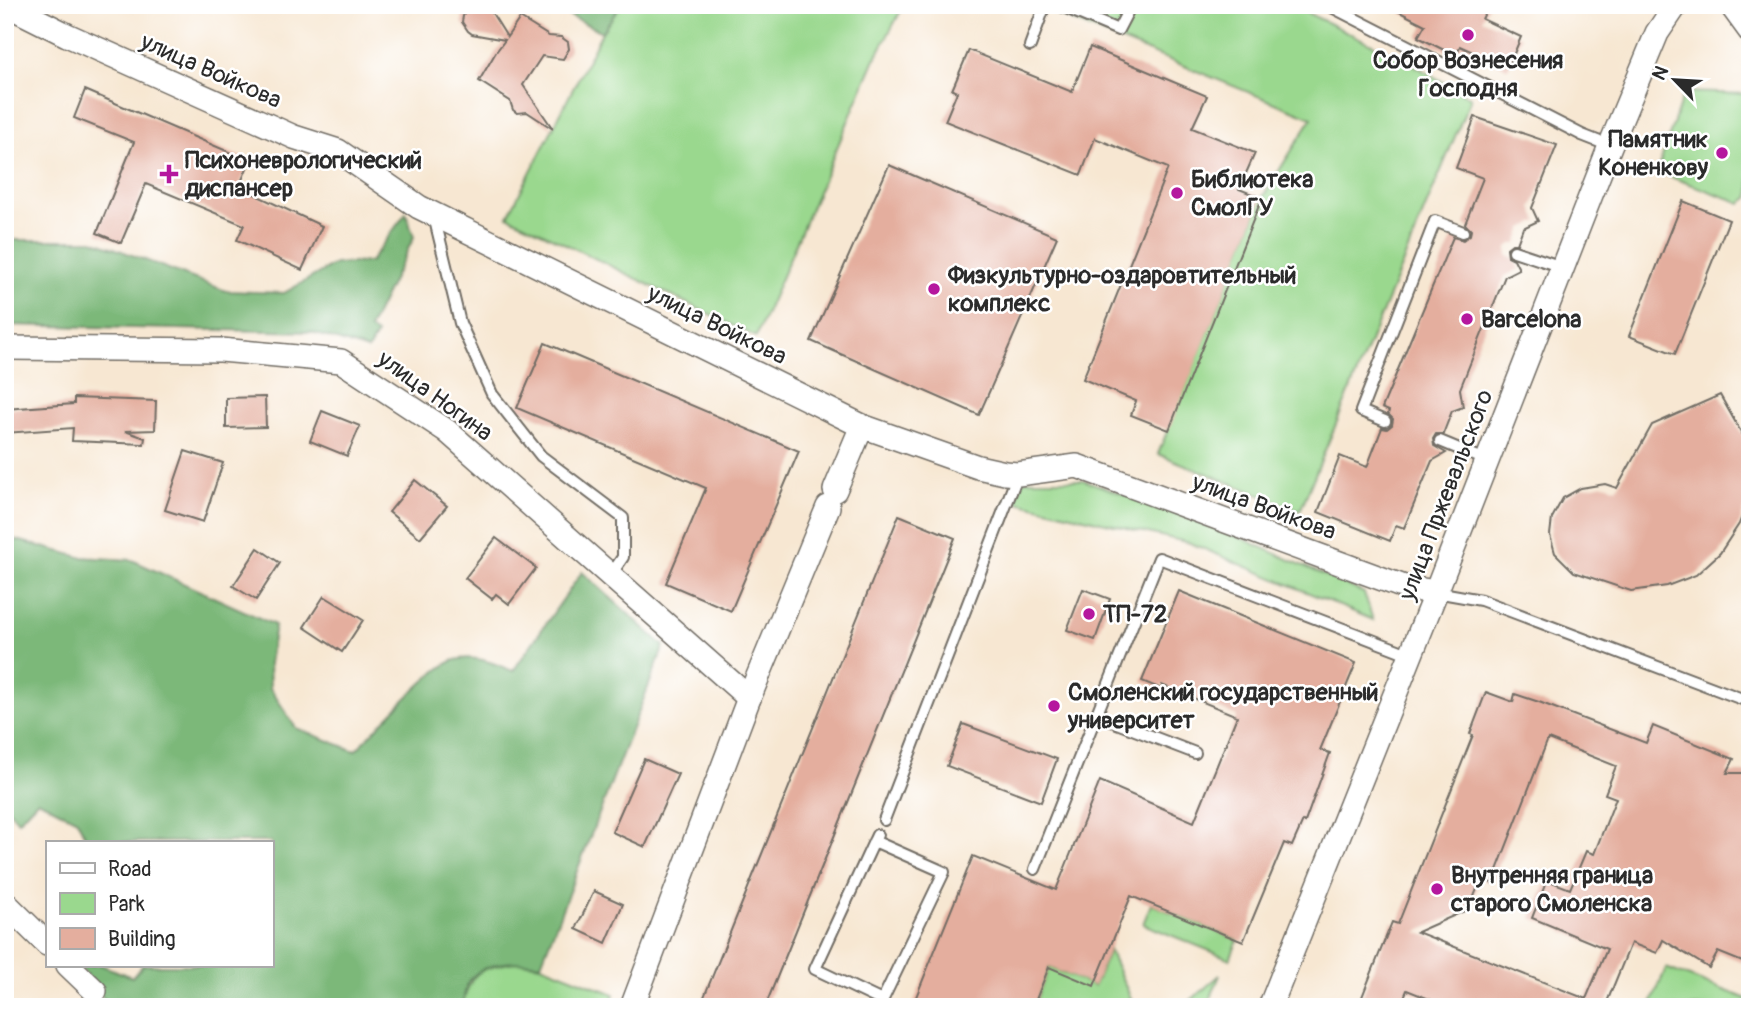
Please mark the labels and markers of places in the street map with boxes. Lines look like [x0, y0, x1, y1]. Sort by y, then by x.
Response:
marker: Собор Вознесения Господня [1460, 27, 1476, 43]
place label: Собор Вознесения Господня [1373, 46, 1563, 103]
place label: Памятник Коненкову [1598, 125, 1709, 182]
marker: Памятник Коненкову [1714, 145, 1730, 161]
place label: Психоневрологический диспансер [184, 146, 422, 203]
marker: Психоневрологический диспансер [159, 164, 179, 184]
place label: Библиотека СмолГУ [1191, 165, 1313, 222]
marker: Библиотека СмолГУ [1169, 185, 1185, 201]
place label: Физкультурно-оздаровтительный комплекс [947, 261, 1297, 318]
marker: Физкультурно-оздаровтительный комплекс [926, 281, 942, 297]
place label: Barcelona [1481, 305, 1581, 334]
marker: Barcelona [1459, 311, 1475, 327]
place label: ТП-72 [1102, 600, 1167, 629]
marker: ТП-72 [1081, 606, 1097, 622]
place label: Смоленский государственный университет [1067, 678, 1379, 735]
marker: Смоленский государственный университет [1046, 698, 1062, 714]
place label: Внутренняя граница старого Смоленска [1450, 861, 1653, 918]
marker: Внутренняя граница старого Смоленска [1429, 881, 1445, 897]

